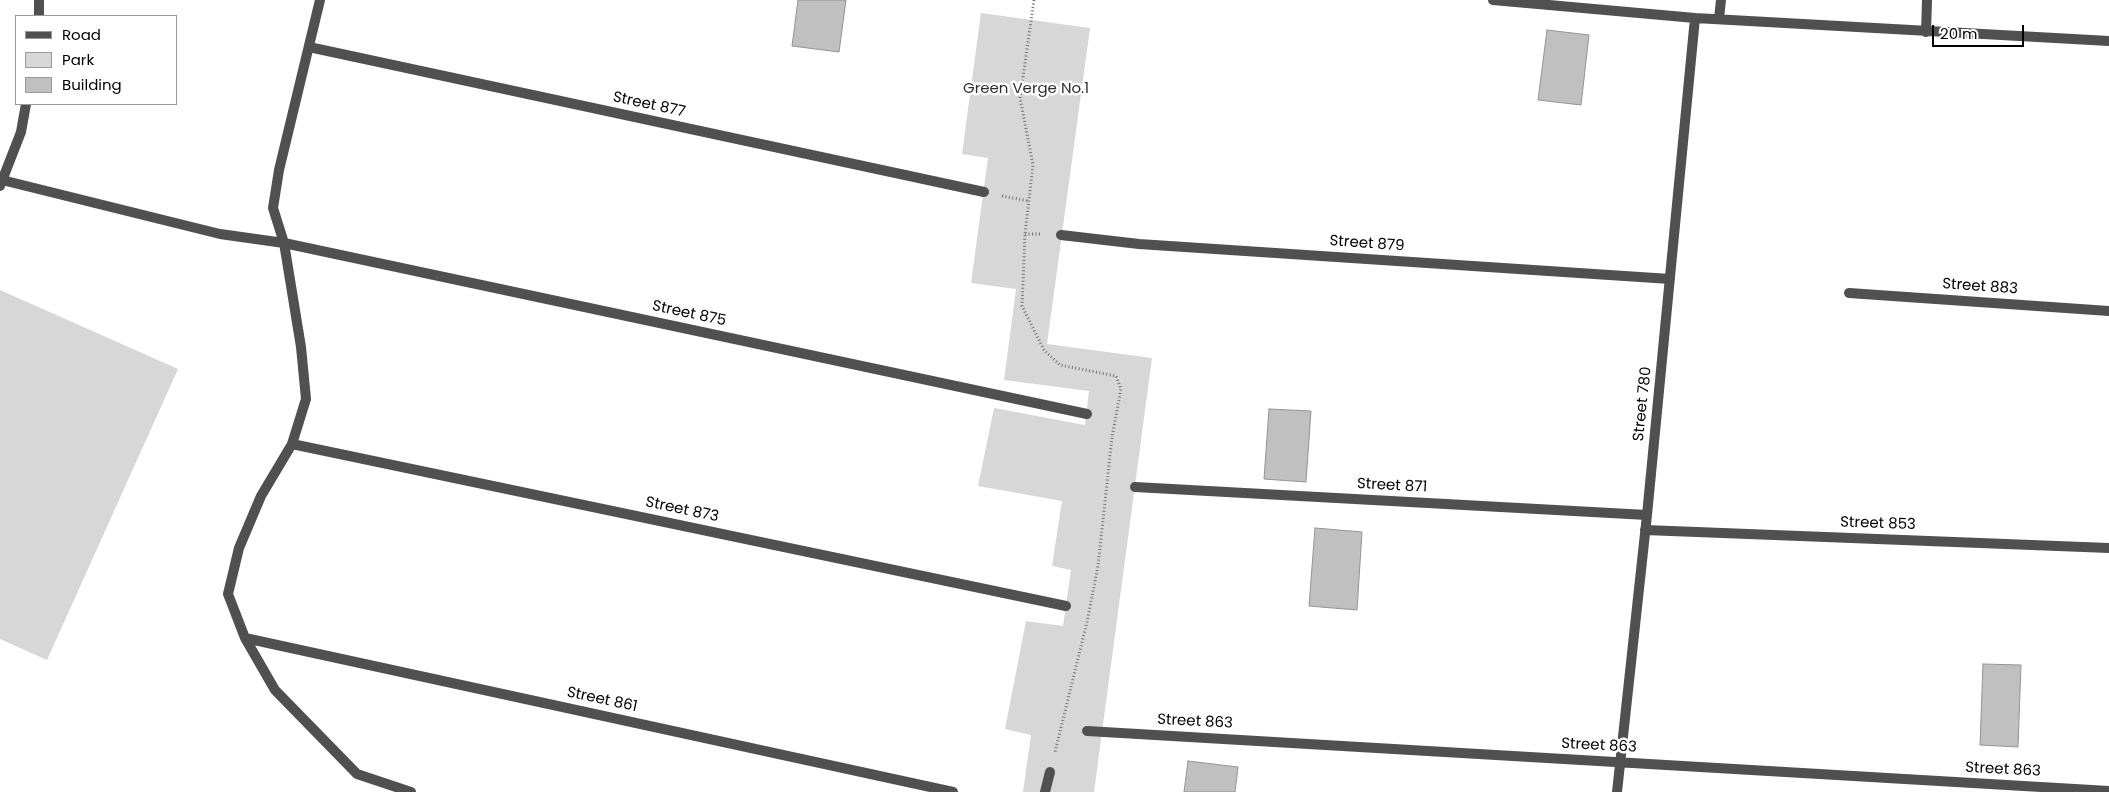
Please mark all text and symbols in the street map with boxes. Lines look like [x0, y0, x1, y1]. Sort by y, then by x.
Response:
legend [15, 15, 178, 105]
scale bar [1934, 15, 2026, 47]
text: 20 m [1940, 23, 1978, 44]
text: Road [62, 24, 101, 45]
text: Park [62, 49, 94, 70]
text: Building [62, 74, 122, 95]
park label: Green Verge No.1 [963, 80, 1089, 98]
street label: Street 877 [611, 89, 687, 121]
street label: Street 879 [1329, 232, 1405, 256]
street label: Street 883 [1942, 275, 2018, 299]
street label: Street 875 [650, 297, 728, 331]
street label: Street 780 [1630, 366, 1656, 442]
street label: Street 871 [1356, 475, 1428, 497]
street label: Street 873 [644, 493, 720, 527]
street label: Street 853 [1840, 514, 1916, 534]
street label: Street 861 [565, 684, 639, 716]
street label: Street 863 [1157, 711, 1233, 733]
street label: Street 863 [1561, 735, 1637, 757]
street label: Street 863 [1965, 759, 2041, 781]

